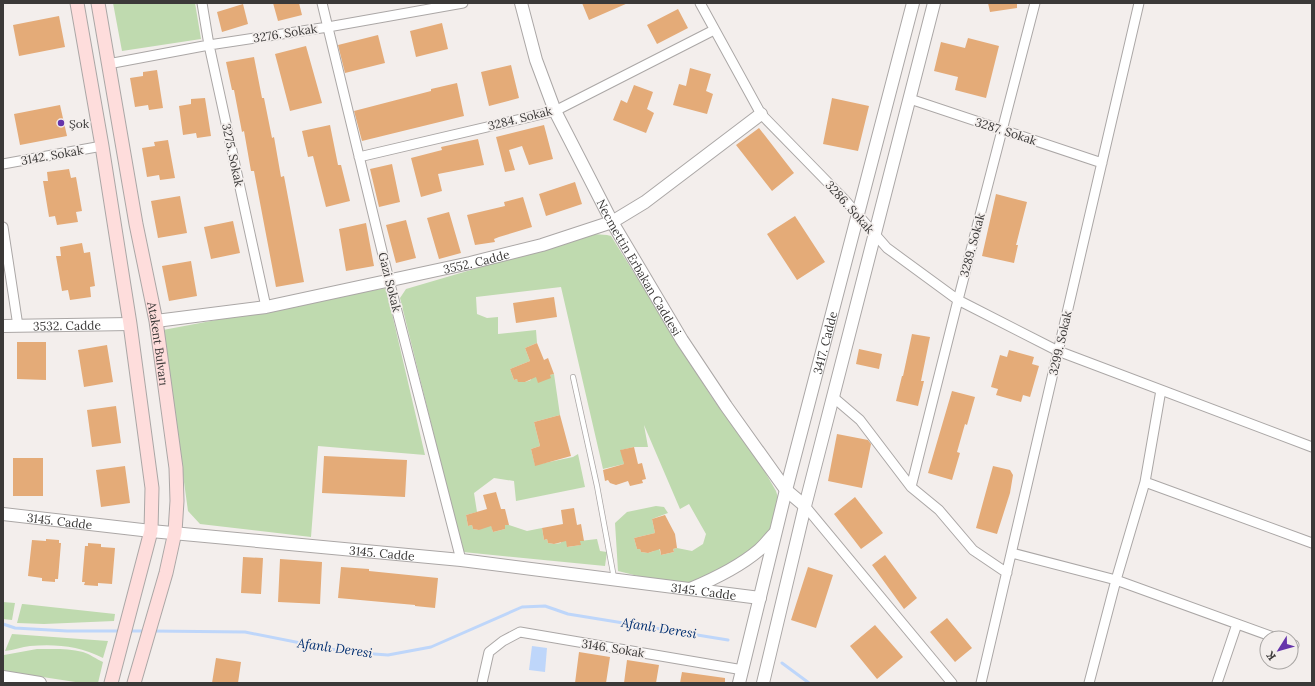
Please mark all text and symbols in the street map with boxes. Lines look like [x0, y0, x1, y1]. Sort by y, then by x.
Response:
street label: 3276. Sokak [252, 20, 319, 45]
street label: 3284. Sokak [486, 103, 554, 133]
street label: 3287. Sokak [973, 114, 1039, 148]
place label: Şok [69, 116, 90, 131]
marker: Şok [56, 118, 66, 128]
street label: 3275. Sokak [219, 122, 247, 189]
street label: 3142. Sokak [20, 142, 85, 168]
street label: 3286. Sokak [822, 178, 878, 237]
street label: Necmettin Erbakan Caddesi [594, 196, 685, 338]
street label: 3289. Sokak [956, 211, 988, 279]
street label: 3552. Cadde [442, 246, 511, 276]
street label: Gazi Sokak [375, 251, 405, 314]
street label: Atakent Bulvarı [144, 299, 172, 386]
street label: 3417. Cadde [809, 309, 840, 376]
street label: 3299. Sokak [1045, 309, 1075, 377]
street label: 3532. Cadde [33, 317, 102, 333]
street label: 3145. Cadde [26, 509, 94, 532]
street label: 3145. Cadde [349, 542, 416, 563]
street label: 3145. Cadde [670, 579, 738, 602]
water label: Afanlı Deresi [619, 613, 699, 642]
north arrow [1259, 630, 1299, 670]
water label: Afanlı Deresi [295, 634, 375, 662]
street label: 3146. Sokak [580, 636, 646, 660]
text: K [1263, 649, 1279, 663]

